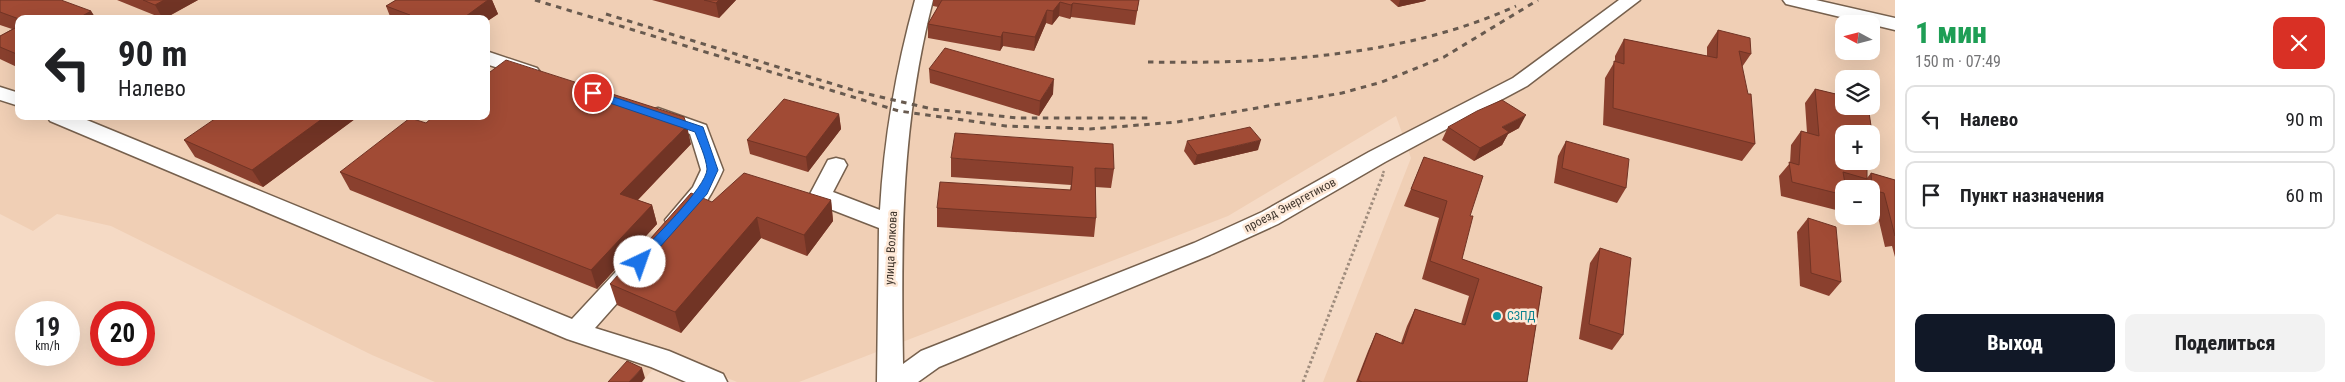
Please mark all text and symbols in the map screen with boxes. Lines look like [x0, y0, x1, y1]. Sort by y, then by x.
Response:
north arrow [1835, 15, 1880, 60]
map controls [1835, 15, 1880, 225]
text: 1 мин [1915, 15, 1987, 50]
button: close [2273, 17, 2325, 69]
text: 90 m [118, 34, 187, 75]
icon: left [35, 35, 100, 100]
text: 150 m · 07:49 [1915, 52, 2001, 71]
button: layers [1835, 70, 1880, 115]
pin [572, 72, 614, 114]
text: Налево [118, 76, 186, 101]
icon: arrive [579, 79, 607, 107]
icon: left [1917, 105, 1945, 133]
text: Налево [1960, 108, 2018, 131]
text: 90 m [2286, 108, 2323, 131]
button: + [1835, 125, 1880, 170]
street label: проезд Энергетиков [1242, 175, 1338, 235]
button: − [1835, 180, 1880, 225]
icon: arrive [1917, 181, 1945, 209]
text: Пункт назначения [1960, 184, 2104, 207]
text: 60 m [2286, 184, 2323, 207]
street label: улица Волкова [882, 211, 900, 285]
position arrow [613, 235, 665, 287]
speed limit sign: 20 [90, 301, 155, 366]
place label: СЗПД [1507, 309, 1535, 323]
marker: СЗПД [1491, 310, 1503, 322]
text: 19 [35, 313, 60, 342]
button: Выход [1915, 314, 2115, 372]
button: Поделиться [2125, 314, 2325, 372]
text: km/h [35, 339, 60, 353]

